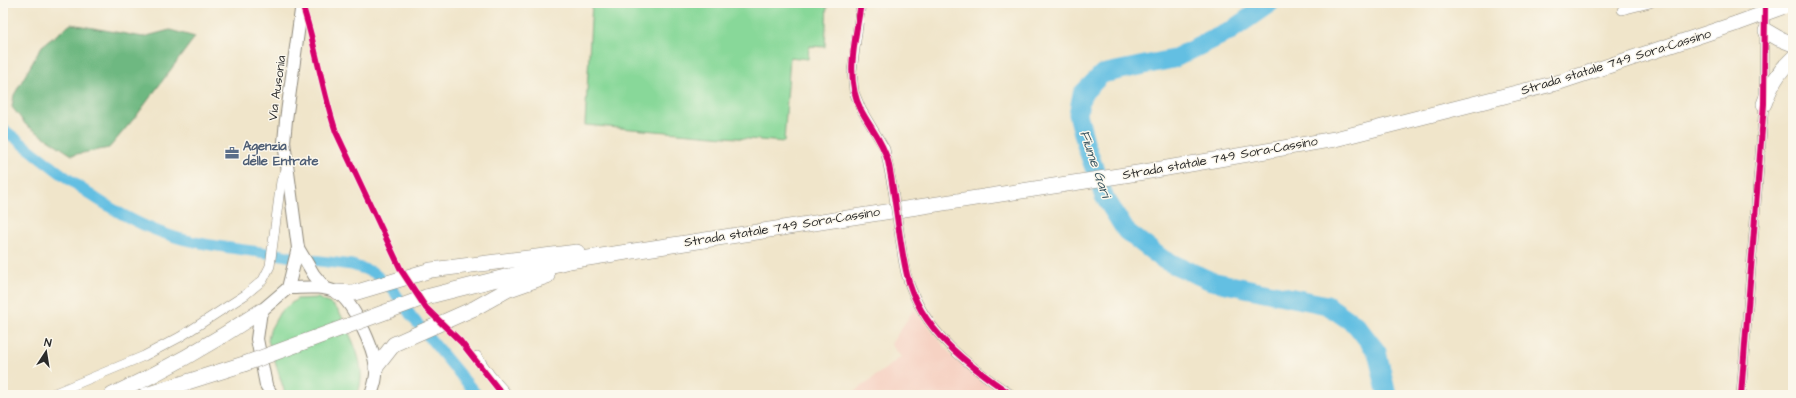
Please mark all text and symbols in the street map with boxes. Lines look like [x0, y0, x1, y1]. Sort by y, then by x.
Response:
street label: Strada statale 749 Sora-Cassino [1519, 24, 1714, 100]
street label: Via Ausonia [264, 54, 291, 122]
water label: Fiume Gari [1074, 128, 1116, 202]
street label: Strada statale 749 Sora-Cassino [1121, 132, 1320, 184]
place label: Agenzia delle Entrate [242, 137, 319, 170]
office icon: Agenzia delle Entrate [224, 145, 240, 161]
street label: Strada statale 749 Sora-Cassino [683, 203, 882, 251]
north arrow [26, 332, 66, 372]
text: N [43, 335, 53, 351]

